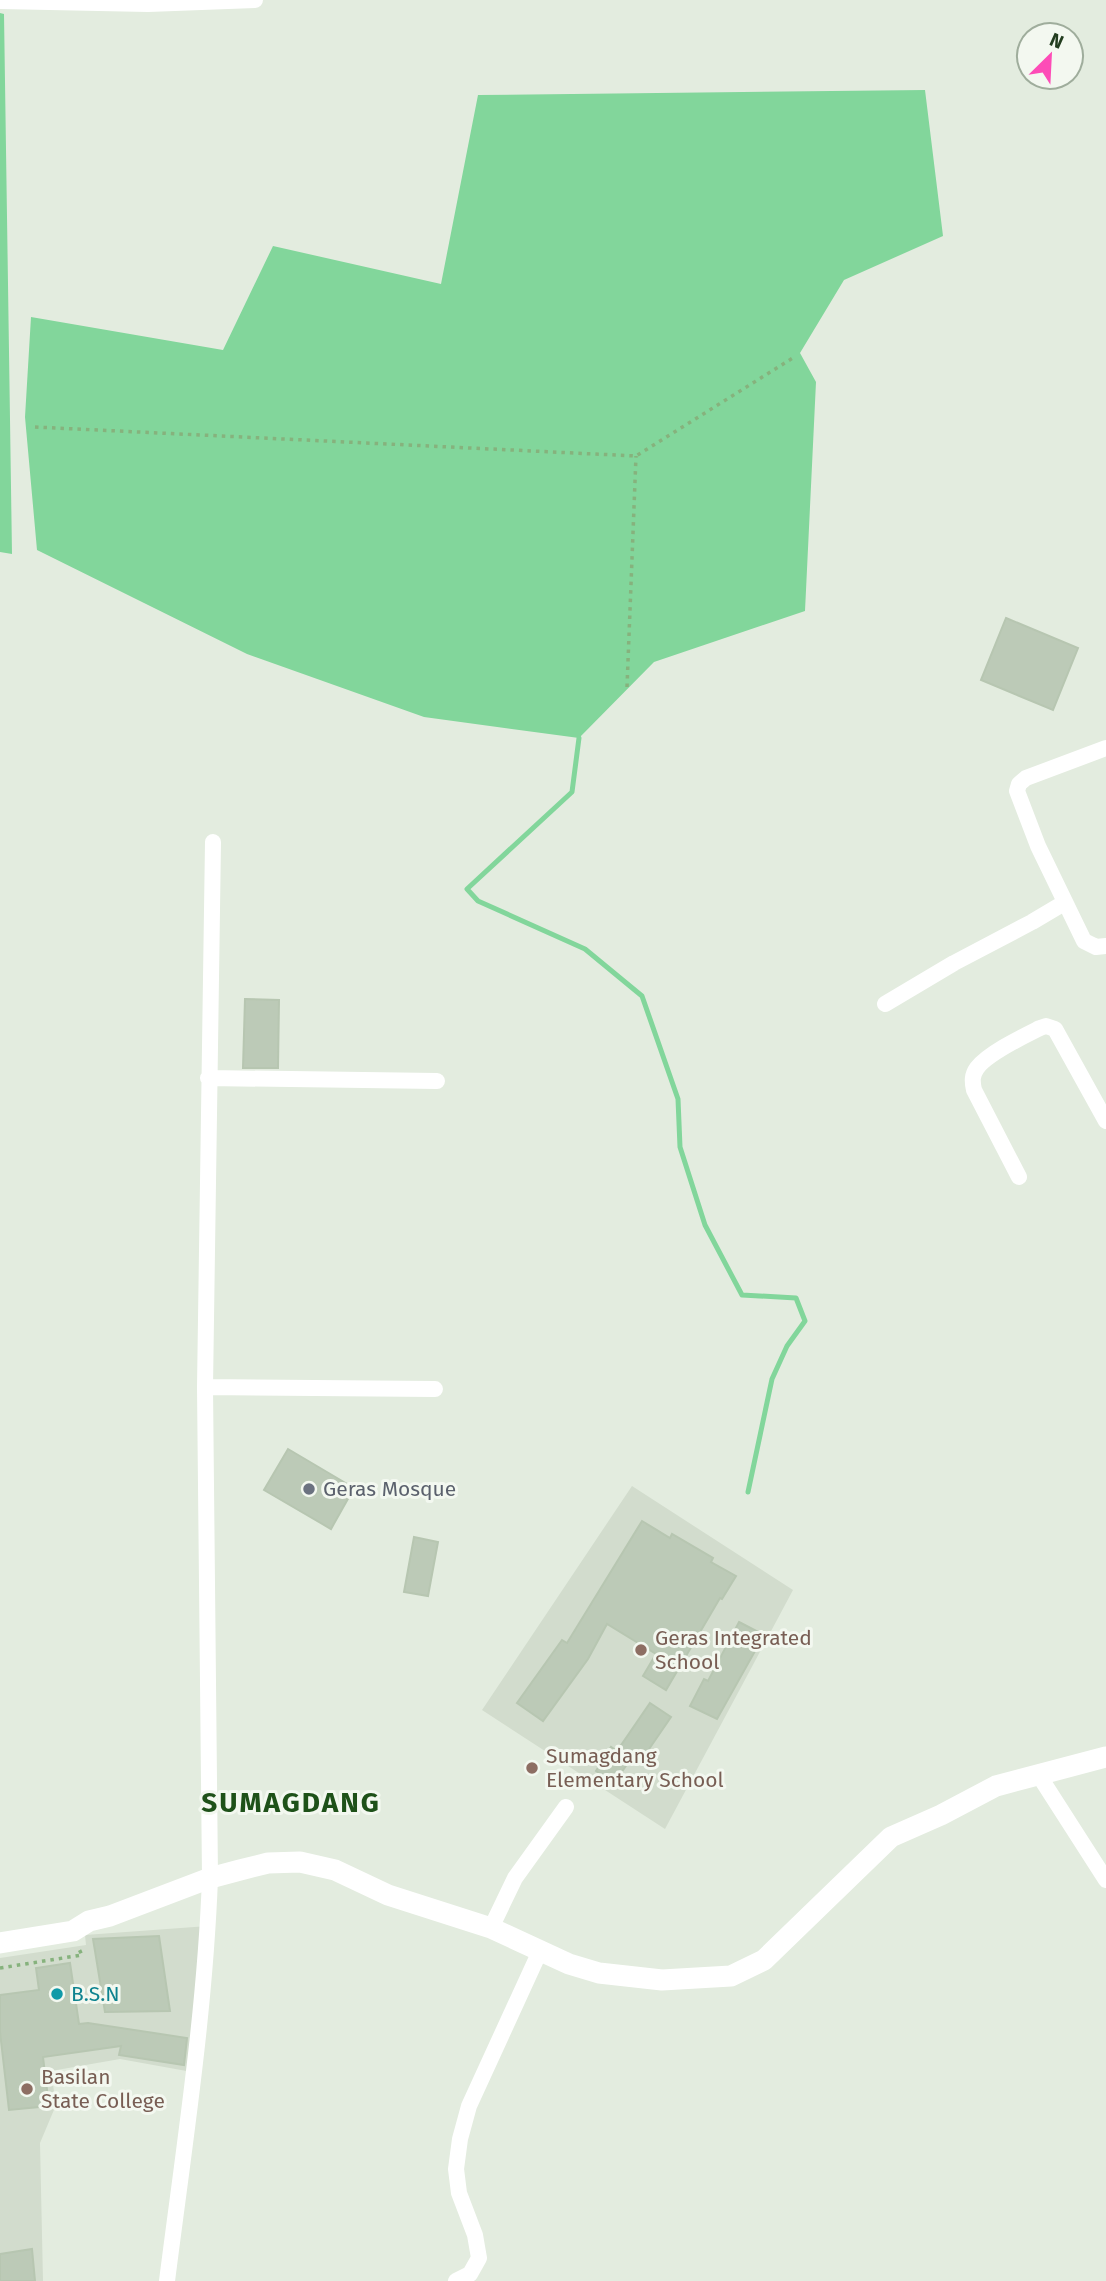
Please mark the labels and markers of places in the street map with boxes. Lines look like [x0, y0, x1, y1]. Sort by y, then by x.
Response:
place label: Geras Mosque [323, 1476, 456, 1502]
marker: Geras Mosque [301, 1481, 317, 1497]
place label: Geras Integrated School [655, 1625, 812, 1675]
marker: Geras Integrated School [633, 1642, 649, 1658]
place label: Sumagdang Elementary School [546, 1743, 724, 1793]
marker: Sumagdang Elementary School [524, 1760, 540, 1776]
place label: B.S.N [71, 1981, 120, 2007]
marker: B.S.N [49, 1986, 65, 2002]
place label: Basilan State College [41, 2064, 165, 2114]
marker: Basilan State College [19, 2081, 35, 2097]

